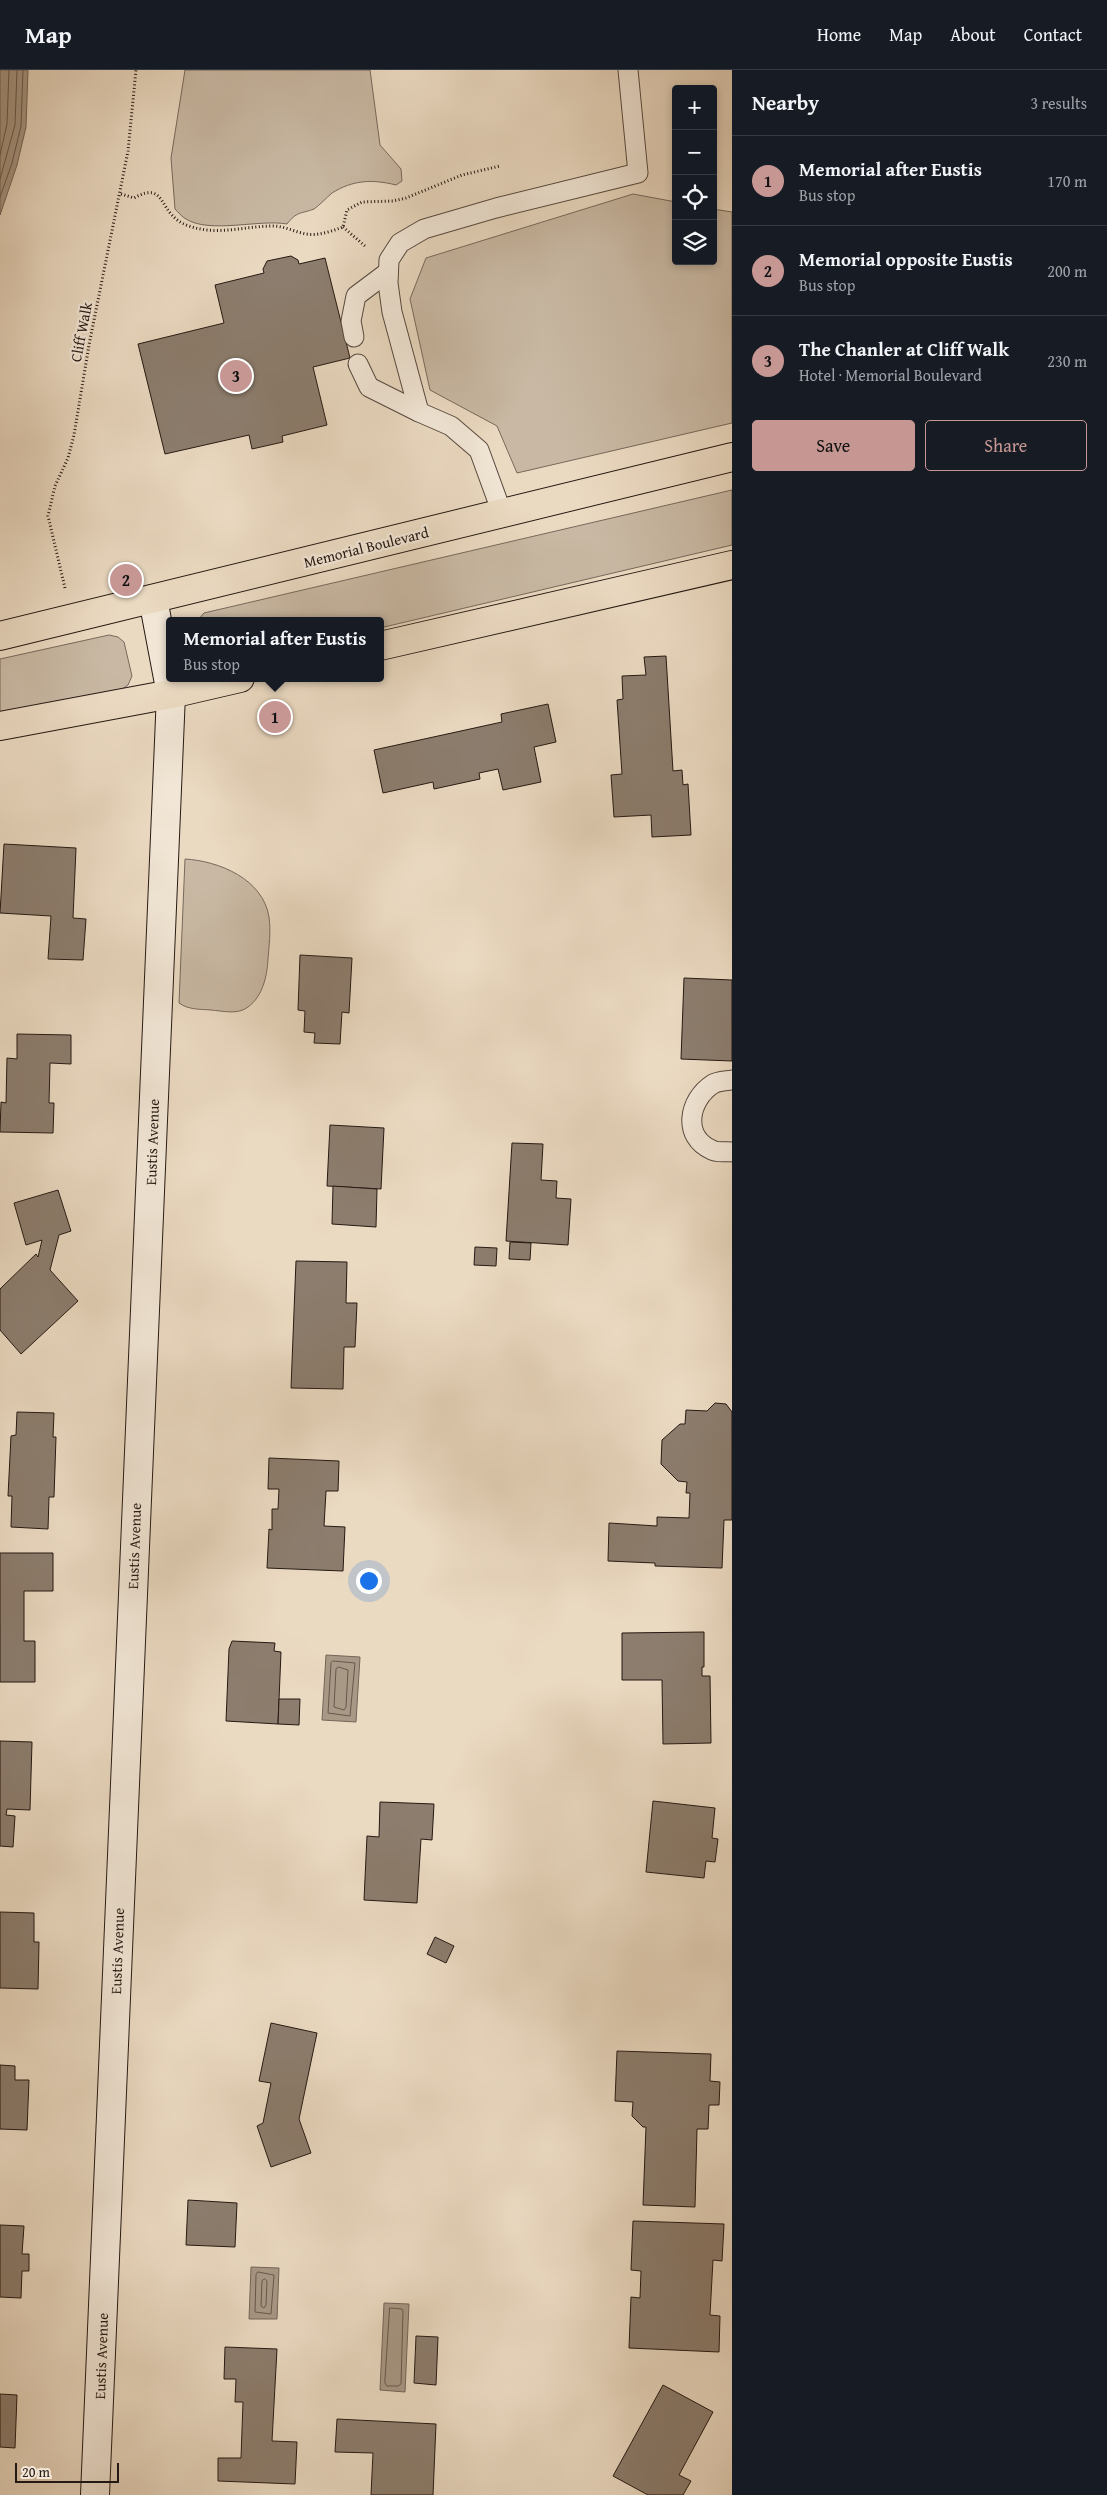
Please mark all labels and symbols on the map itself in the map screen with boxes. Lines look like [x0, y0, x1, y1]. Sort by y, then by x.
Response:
street label: Cliff Walk [65, 300, 97, 364]
pin: 3 [220, 357, 252, 395]
street label: Memorial Boulevard [301, 521, 431, 573]
pin: 2 [110, 561, 142, 599]
pin: 1 [259, 698, 291, 736]
street label: Eustis Avenue [140, 1098, 164, 1186]
street label: Eustis Avenue [122, 1502, 146, 1590]
your location [356, 1568, 382, 1594]
street label: Eustis Avenue [105, 1907, 129, 1995]
street label: Eustis Avenue [89, 2312, 113, 2400]
scale bar [15, 2460, 119, 2483]

